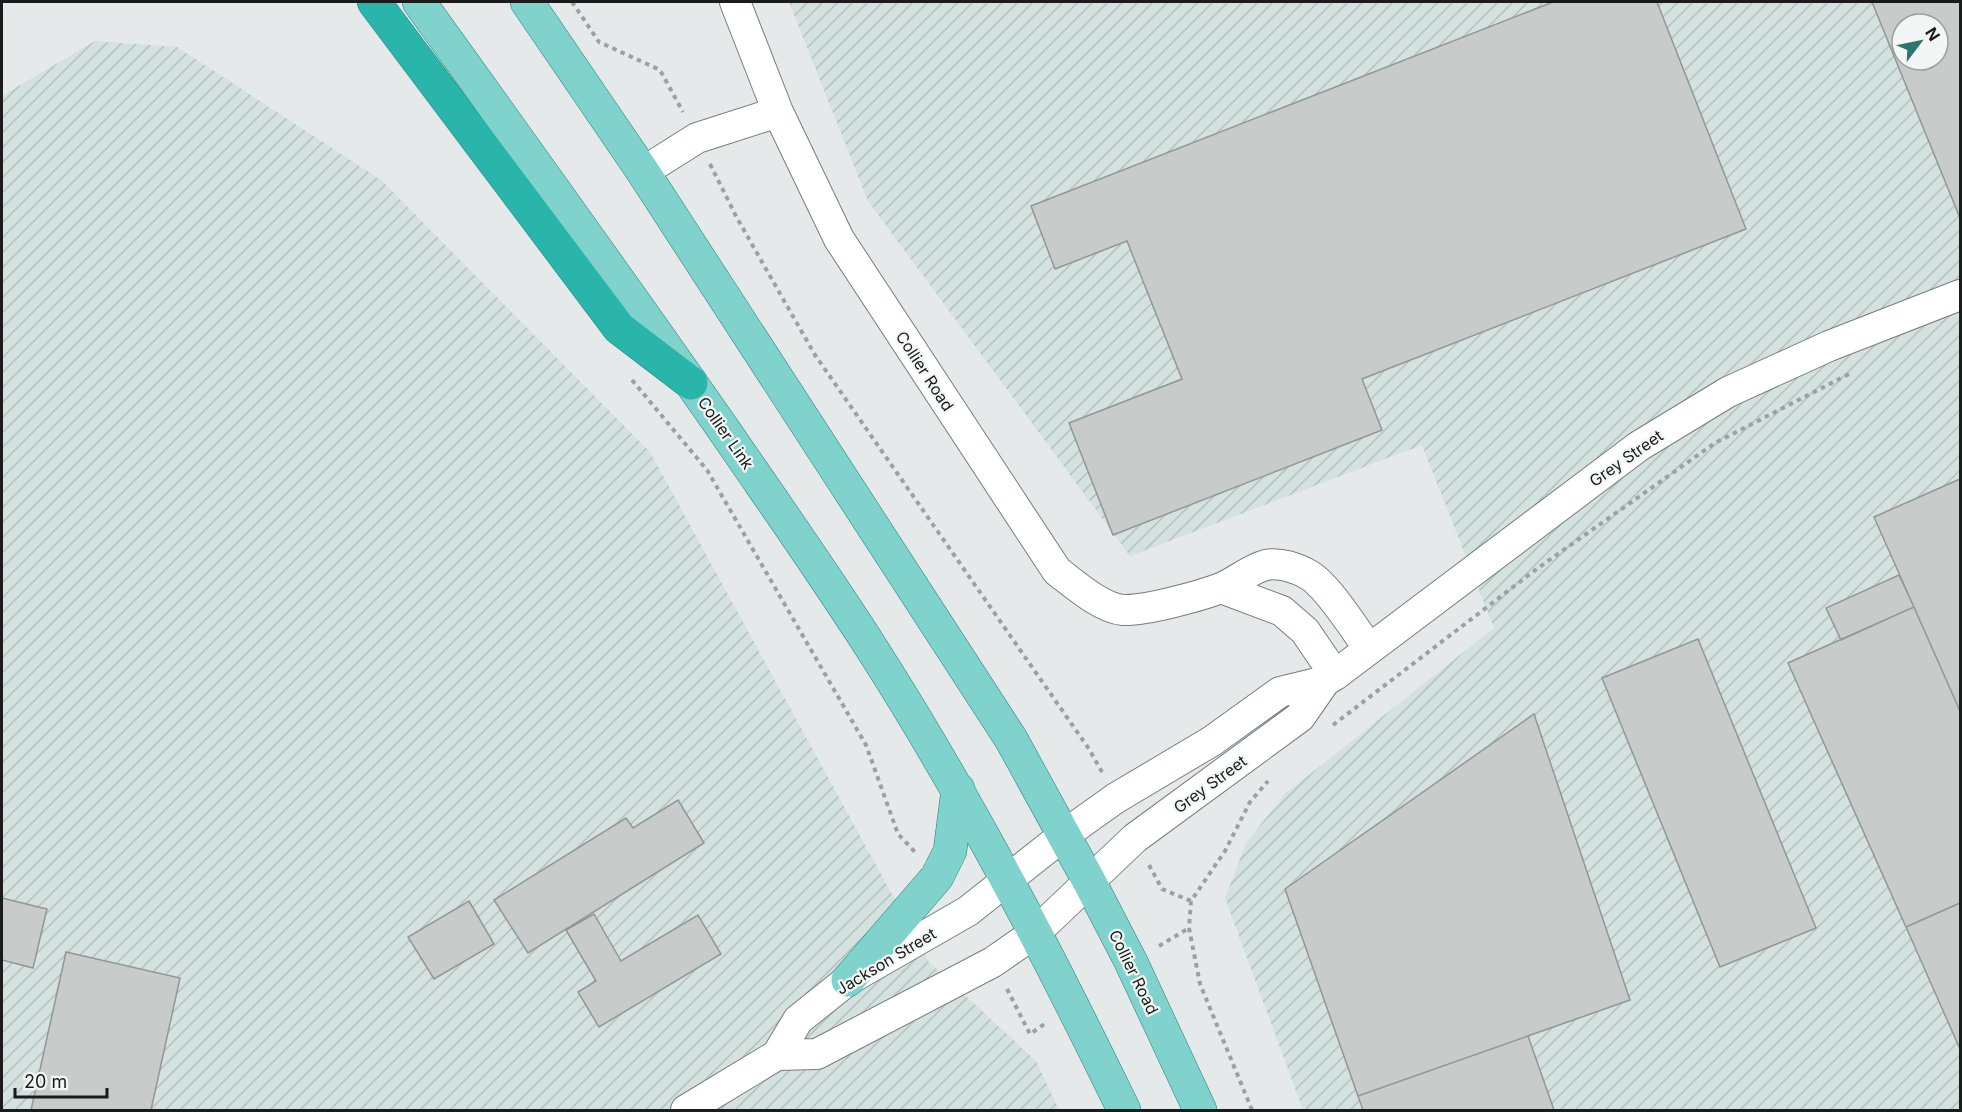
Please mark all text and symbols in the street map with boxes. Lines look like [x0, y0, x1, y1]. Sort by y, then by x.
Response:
north arrow [1890, 12, 1950, 72]
text: N [1921, 24, 1944, 45]
street label: Collier Road [892, 327, 958, 415]
street label: Collier Link [694, 393, 758, 473]
street label: Grey Street [1585, 425, 1667, 491]
street label: Grey Street [1170, 751, 1250, 817]
street label: Jackson Street [832, 923, 940, 999]
street label: Collier Road [1105, 927, 1163, 1017]
scale bar [15, 1061, 106, 1099]
text: 20 m [24, 1071, 67, 1092]

